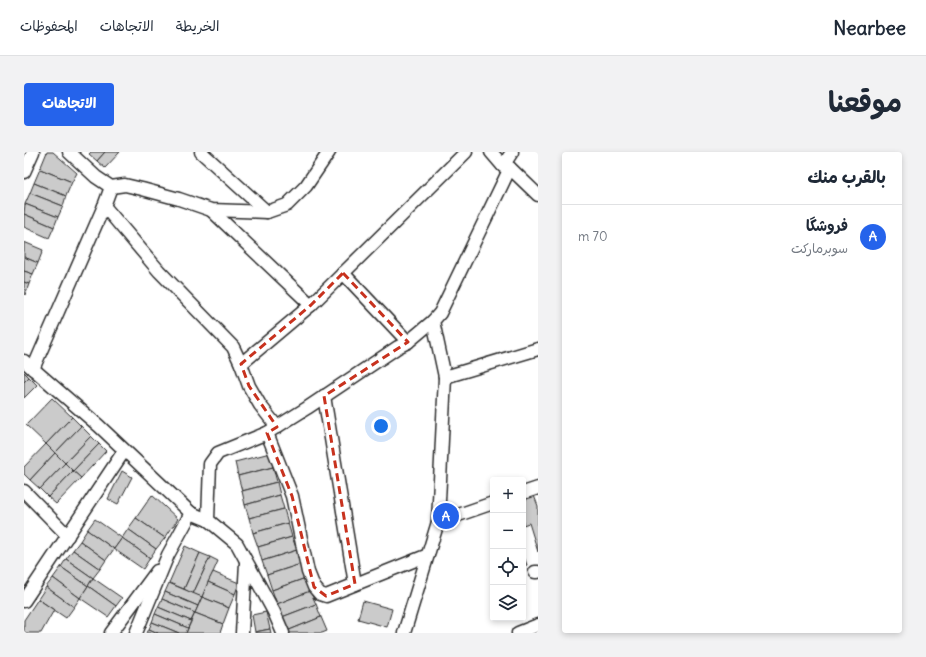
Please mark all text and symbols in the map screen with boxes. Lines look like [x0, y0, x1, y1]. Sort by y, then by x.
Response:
text: Nearbee [833, 16, 906, 40]
text: المحفوظات [20, 17, 78, 35]
text: الاتجاهات [100, 17, 154, 35]
text: الخريطة [176, 17, 219, 35]
button: الاتجاهات [24, 83, 114, 126]
text: موقعنا [828, 84, 902, 120]
text: بالقرب منك [807, 166, 886, 188]
text: فروشگا [806, 216, 848, 235]
text: 70 m [578, 228, 607, 245]
text: A [869, 228, 877, 245]
text: سوبرماركت [791, 240, 848, 257]
your location [371, 416, 391, 436]
map controls [490, 477, 526, 621]
button: + [490, 477, 526, 513]
pin: A [433, 501, 459, 531]
button: − [490, 513, 526, 549]
button: locate [490, 549, 526, 585]
button: layers [490, 585, 526, 621]

